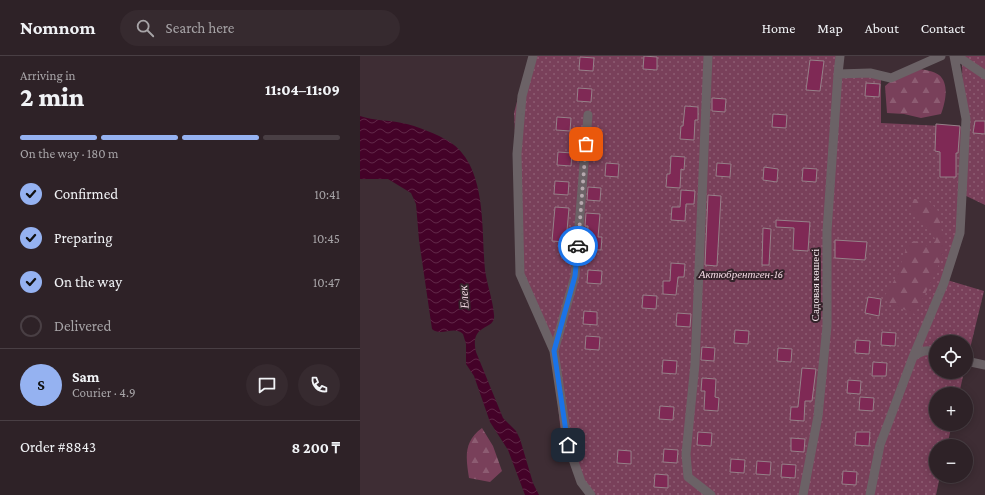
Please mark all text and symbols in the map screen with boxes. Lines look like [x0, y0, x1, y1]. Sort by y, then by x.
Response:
search box [120, 10, 400, 46]
text: Nomnom [20, 17, 96, 38]
icon: search [134, 17, 156, 39]
text: Search here [166, 20, 234, 36]
text: Home [762, 20, 795, 36]
text: Map [817, 20, 843, 36]
text: About [865, 20, 899, 36]
text: Contact [921, 20, 965, 36]
text: Arriving in [20, 68, 76, 83]
text: 11:04–11:09 [265, 82, 340, 98]
text: 2 min [20, 83, 84, 112]
pin [569, 127, 603, 161]
icon: bag [575, 133, 597, 155]
text: On the way · 180 m [20, 146, 119, 161]
icon: check [20, 183, 42, 205]
text: Confirmed [54, 186, 118, 202]
text: 10:41 [314, 187, 340, 202]
courier [558, 226, 598, 266]
icon: check [20, 227, 42, 249]
text: Preparing [54, 230, 113, 246]
text: 10:45 [313, 231, 340, 246]
icon: car [567, 235, 589, 257]
street label: Садовая көшесі [809, 249, 821, 321]
park label: Актюбрентген-16 [698, 268, 784, 280]
icon: check [20, 271, 42, 293]
text: On the way [54, 274, 122, 290]
text: 10:47 [313, 275, 340, 290]
water label: Елек [456, 284, 472, 310]
text: Delivered [54, 318, 111, 334]
map controls [929, 335, 973, 483]
button: locate [929, 335, 973, 379]
button: chat [246, 364, 288, 406]
button: phone [298, 364, 340, 406]
text: Sam [72, 369, 100, 385]
text: S [37, 377, 45, 393]
text: Courier · 4.9 [72, 385, 136, 400]
button: + [929, 387, 973, 431]
pin [551, 428, 585, 462]
icon: home [557, 434, 579, 456]
text: Order #8843 [20, 439, 96, 455]
button: − [929, 439, 973, 483]
text: 8 200 ₸ [291, 440, 340, 456]

